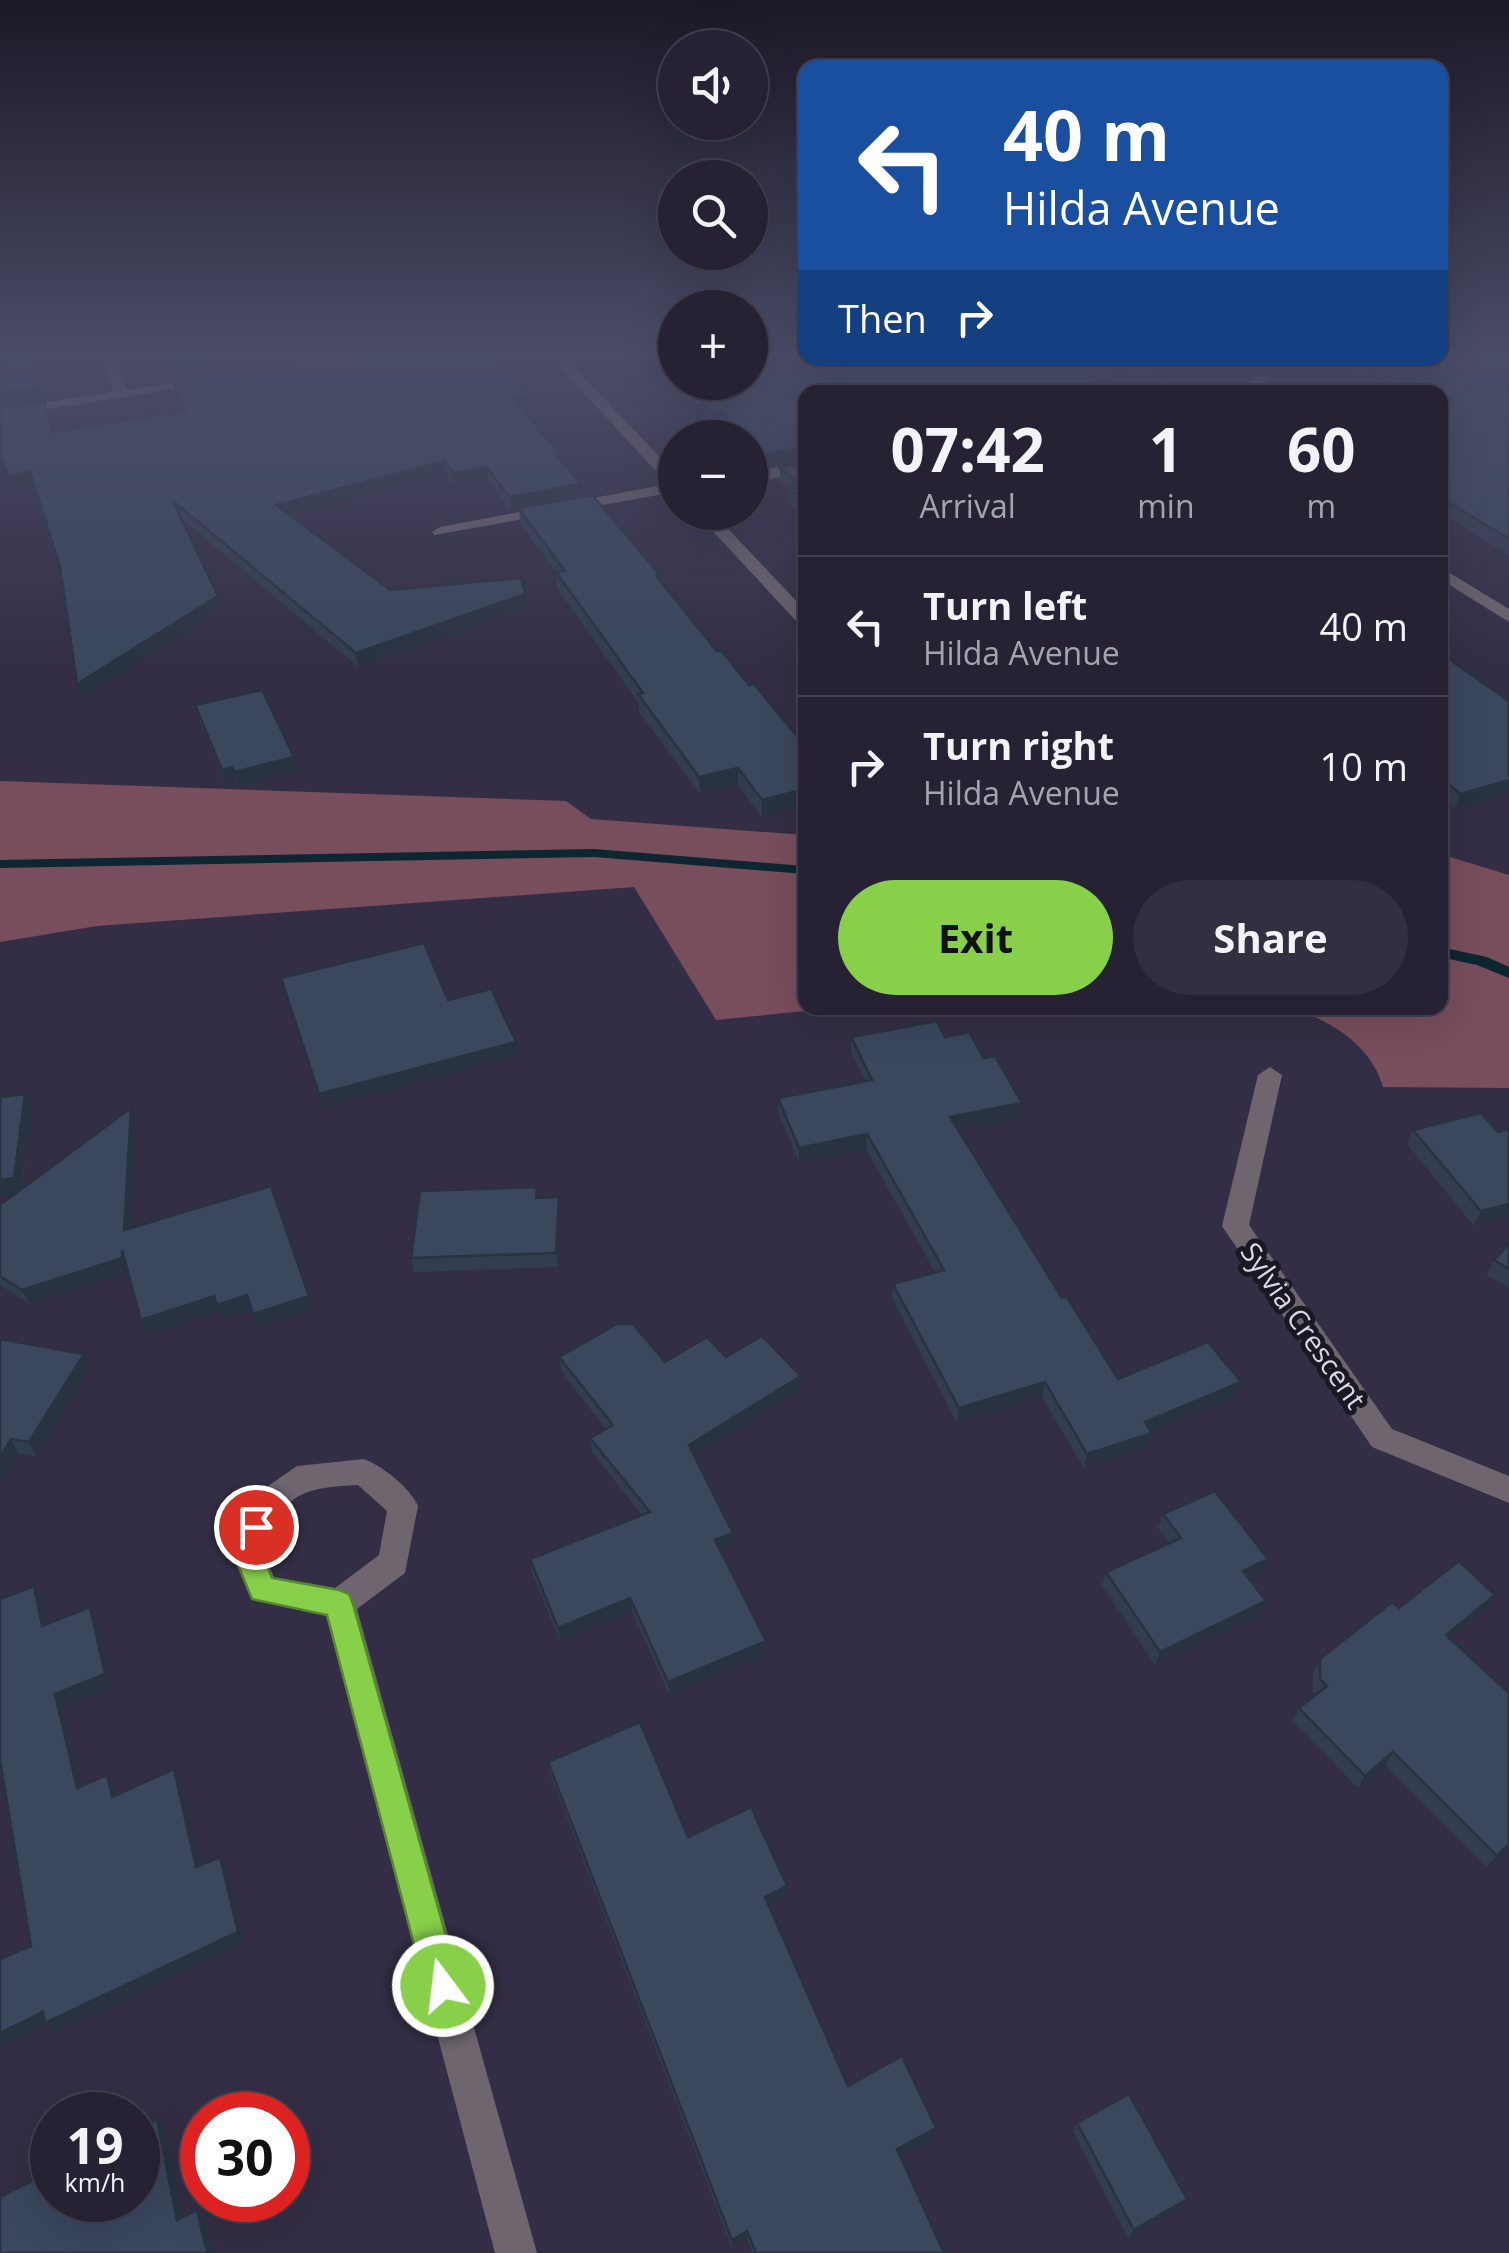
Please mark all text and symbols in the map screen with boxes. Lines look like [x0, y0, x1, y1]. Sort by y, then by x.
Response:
map controls [658, 30, 768, 530]
button: sound [658, 30, 768, 140]
text: 40 m [1003, 86, 1170, 182]
icon: left [838, 100, 968, 230]
button: search [658, 160, 768, 270]
text: Hilda Avenue [1003, 177, 1280, 238]
button: + [658, 290, 768, 400]
icon: right [947, 290, 1002, 345]
text: Then [838, 292, 927, 344]
text: 07:42 [890, 408, 1045, 490]
text: 1 [1149, 408, 1183, 490]
text: 60 [1287, 408, 1356, 490]
button: − [658, 420, 768, 530]
text: Arrival [919, 484, 1016, 527]
text: min [1137, 484, 1195, 527]
text: m [1306, 484, 1336, 527]
text: Turn left [923, 579, 1087, 631]
icon: left [838, 599, 893, 654]
text: 40 m [1319, 600, 1408, 652]
text: Hilda Avenue [923, 631, 1120, 674]
text: Turn right [923, 719, 1114, 771]
icon: right [838, 739, 893, 794]
text: 10 m [1319, 740, 1408, 792]
text: Hilda Avenue [923, 771, 1120, 814]
button: Exit [838, 880, 1113, 995]
button: Share [1133, 880, 1408, 995]
street label: Sylvia Crescent [1233, 1234, 1375, 1416]
pin [214, 1485, 299, 1570]
icon: arrive [229, 1500, 284, 1555]
position arrow [391, 1934, 495, 2038]
speed limit sign: 30 [180, 2092, 310, 2222]
text: 19 [66, 2111, 124, 2179]
text: km/h [65, 2165, 125, 2199]

